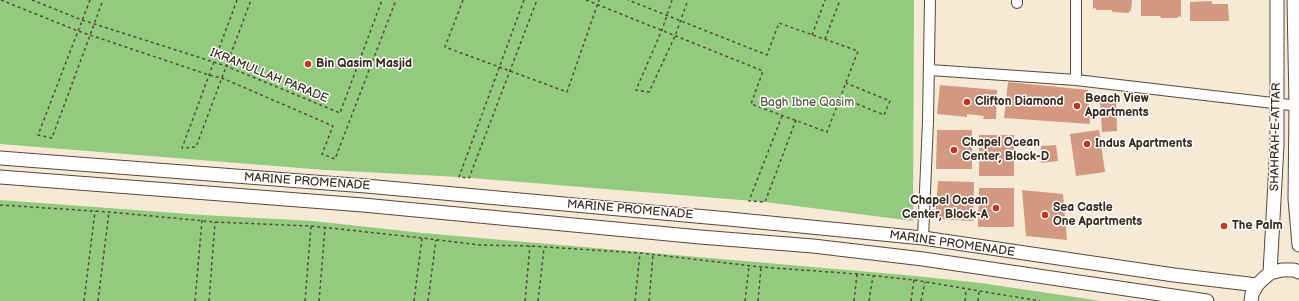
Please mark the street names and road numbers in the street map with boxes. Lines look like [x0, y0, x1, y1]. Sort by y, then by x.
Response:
street label: IKRAMULLAH PARADE [208, 46, 330, 106]
street label: SHAHRAH-E-ATTAR [1268, 83, 1284, 191]
street label: MARINE PROMENADE [243, 170, 371, 194]
street label: MARINE PROMENADE [566, 197, 694, 223]
street label: MARINE PROMENADE [888, 228, 1016, 260]

